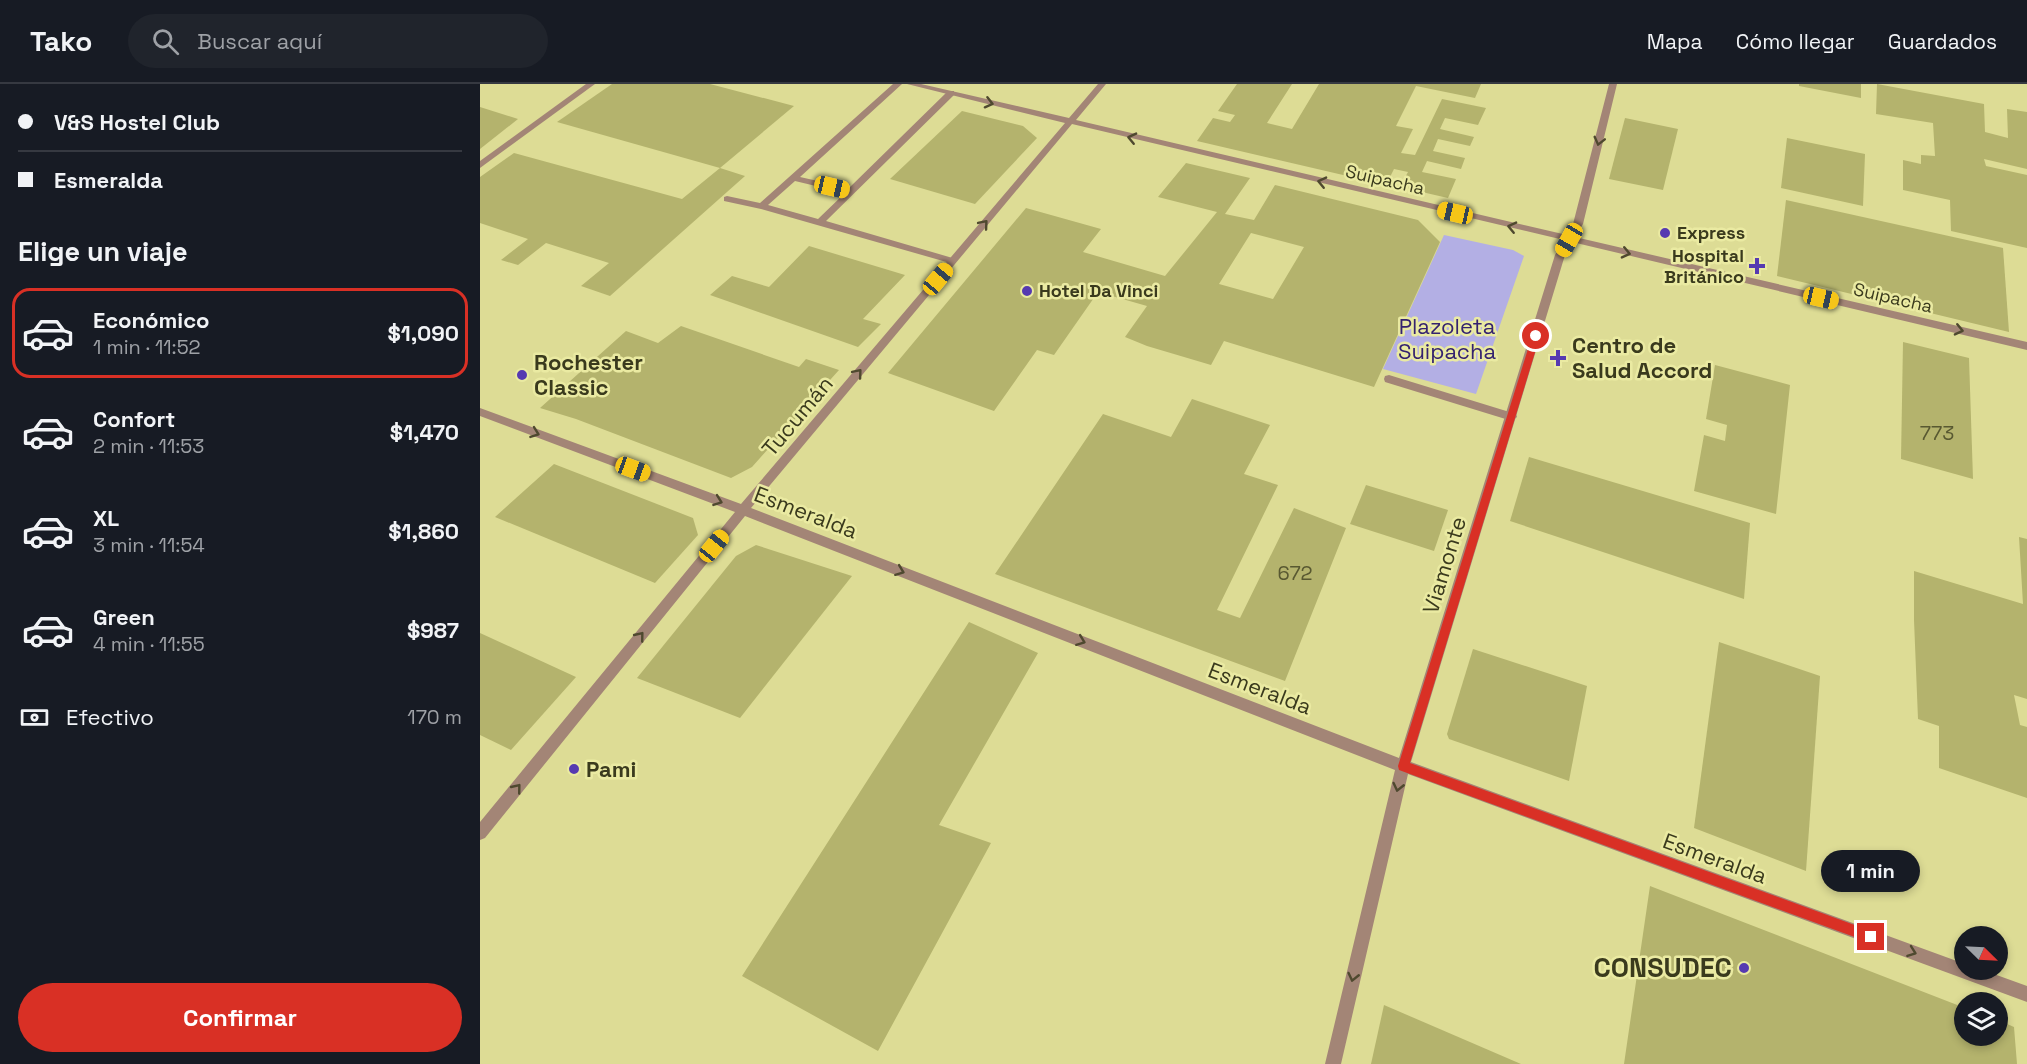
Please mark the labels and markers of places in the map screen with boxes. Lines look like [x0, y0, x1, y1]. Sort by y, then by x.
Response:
place label: Express [1677, 221, 1745, 244]
marker: Express [1658, 226, 1672, 240]
place label: Hospital Británico [1664, 244, 1744, 288]
marker: Hospital Británico [1748, 257, 1766, 275]
place label: Hotel Da Vinci [1039, 279, 1158, 302]
marker: Hotel Da Vinci [1020, 284, 1034, 298]
place label: Centro de Salud Accord [1572, 331, 1712, 384]
place label: Rochester Classic [534, 348, 643, 401]
marker: Centro de Salud Accord [1549, 349, 1567, 367]
marker: Rochester Classic [515, 368, 529, 382]
place label: Pami [586, 755, 636, 783]
marker: Pami [567, 762, 581, 776]
place label: CONSUDEC [1593, 950, 1732, 985]
marker: CONSUDEC [1737, 961, 1751, 975]

